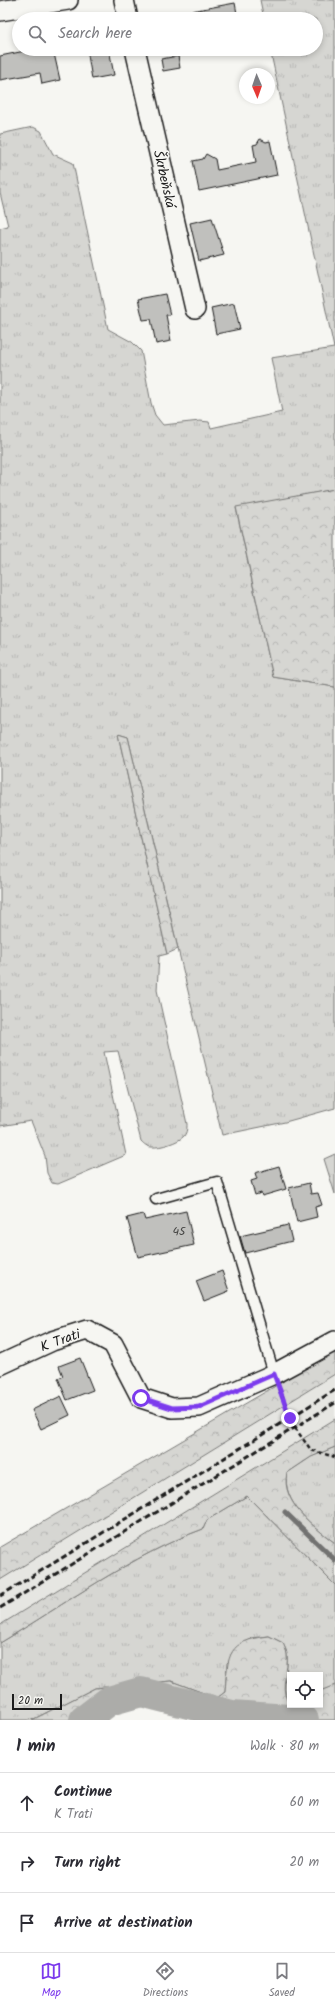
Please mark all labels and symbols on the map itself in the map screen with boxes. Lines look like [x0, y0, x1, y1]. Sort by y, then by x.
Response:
north arrow [239, 68, 275, 104]
street label: Škrbeňská [147, 148, 182, 212]
house number: 45 [172, 1222, 187, 1241]
street label: K Trati [37, 1323, 84, 1358]
route start [132, 1389, 150, 1407]
route end [281, 1409, 299, 1427]
scale bar [12, 1692, 62, 1711]

